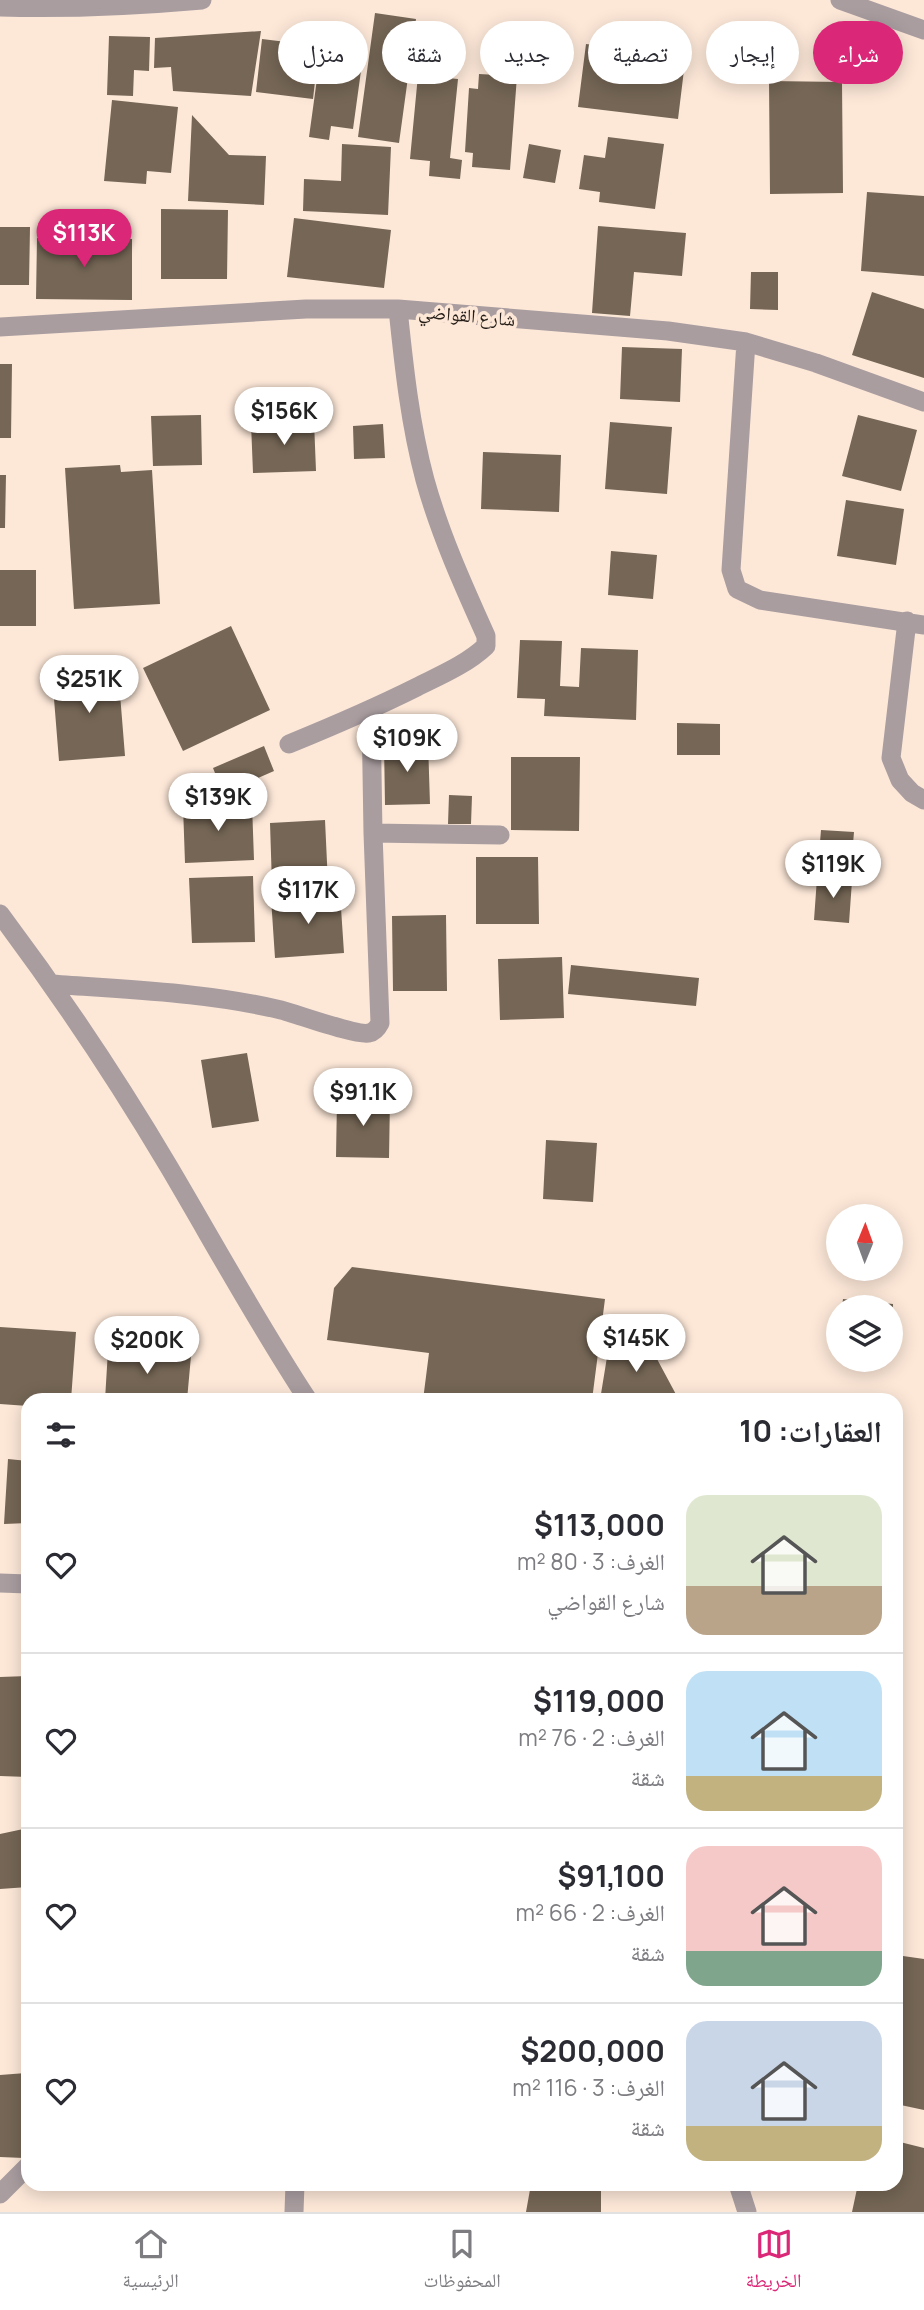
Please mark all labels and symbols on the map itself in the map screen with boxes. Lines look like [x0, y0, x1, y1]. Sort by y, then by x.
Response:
pin: $113K [35, 210, 133, 269]
street label: شارع القواضي [417, 298, 517, 335]
pin: $156K [235, 388, 333, 447]
pin: $251K [40, 656, 138, 715]
pin: $109K [358, 714, 456, 774]
pin: $139K [169, 774, 267, 833]
pin: $119K [784, 841, 882, 900]
pin: $117K [259, 866, 357, 926]
pin: $91.1K [306, 1068, 420, 1128]
north arrow [826, 1204, 903, 1281]
pin: $145K [587, 1314, 685, 1374]
pin: $200K [98, 1316, 196, 1376]

